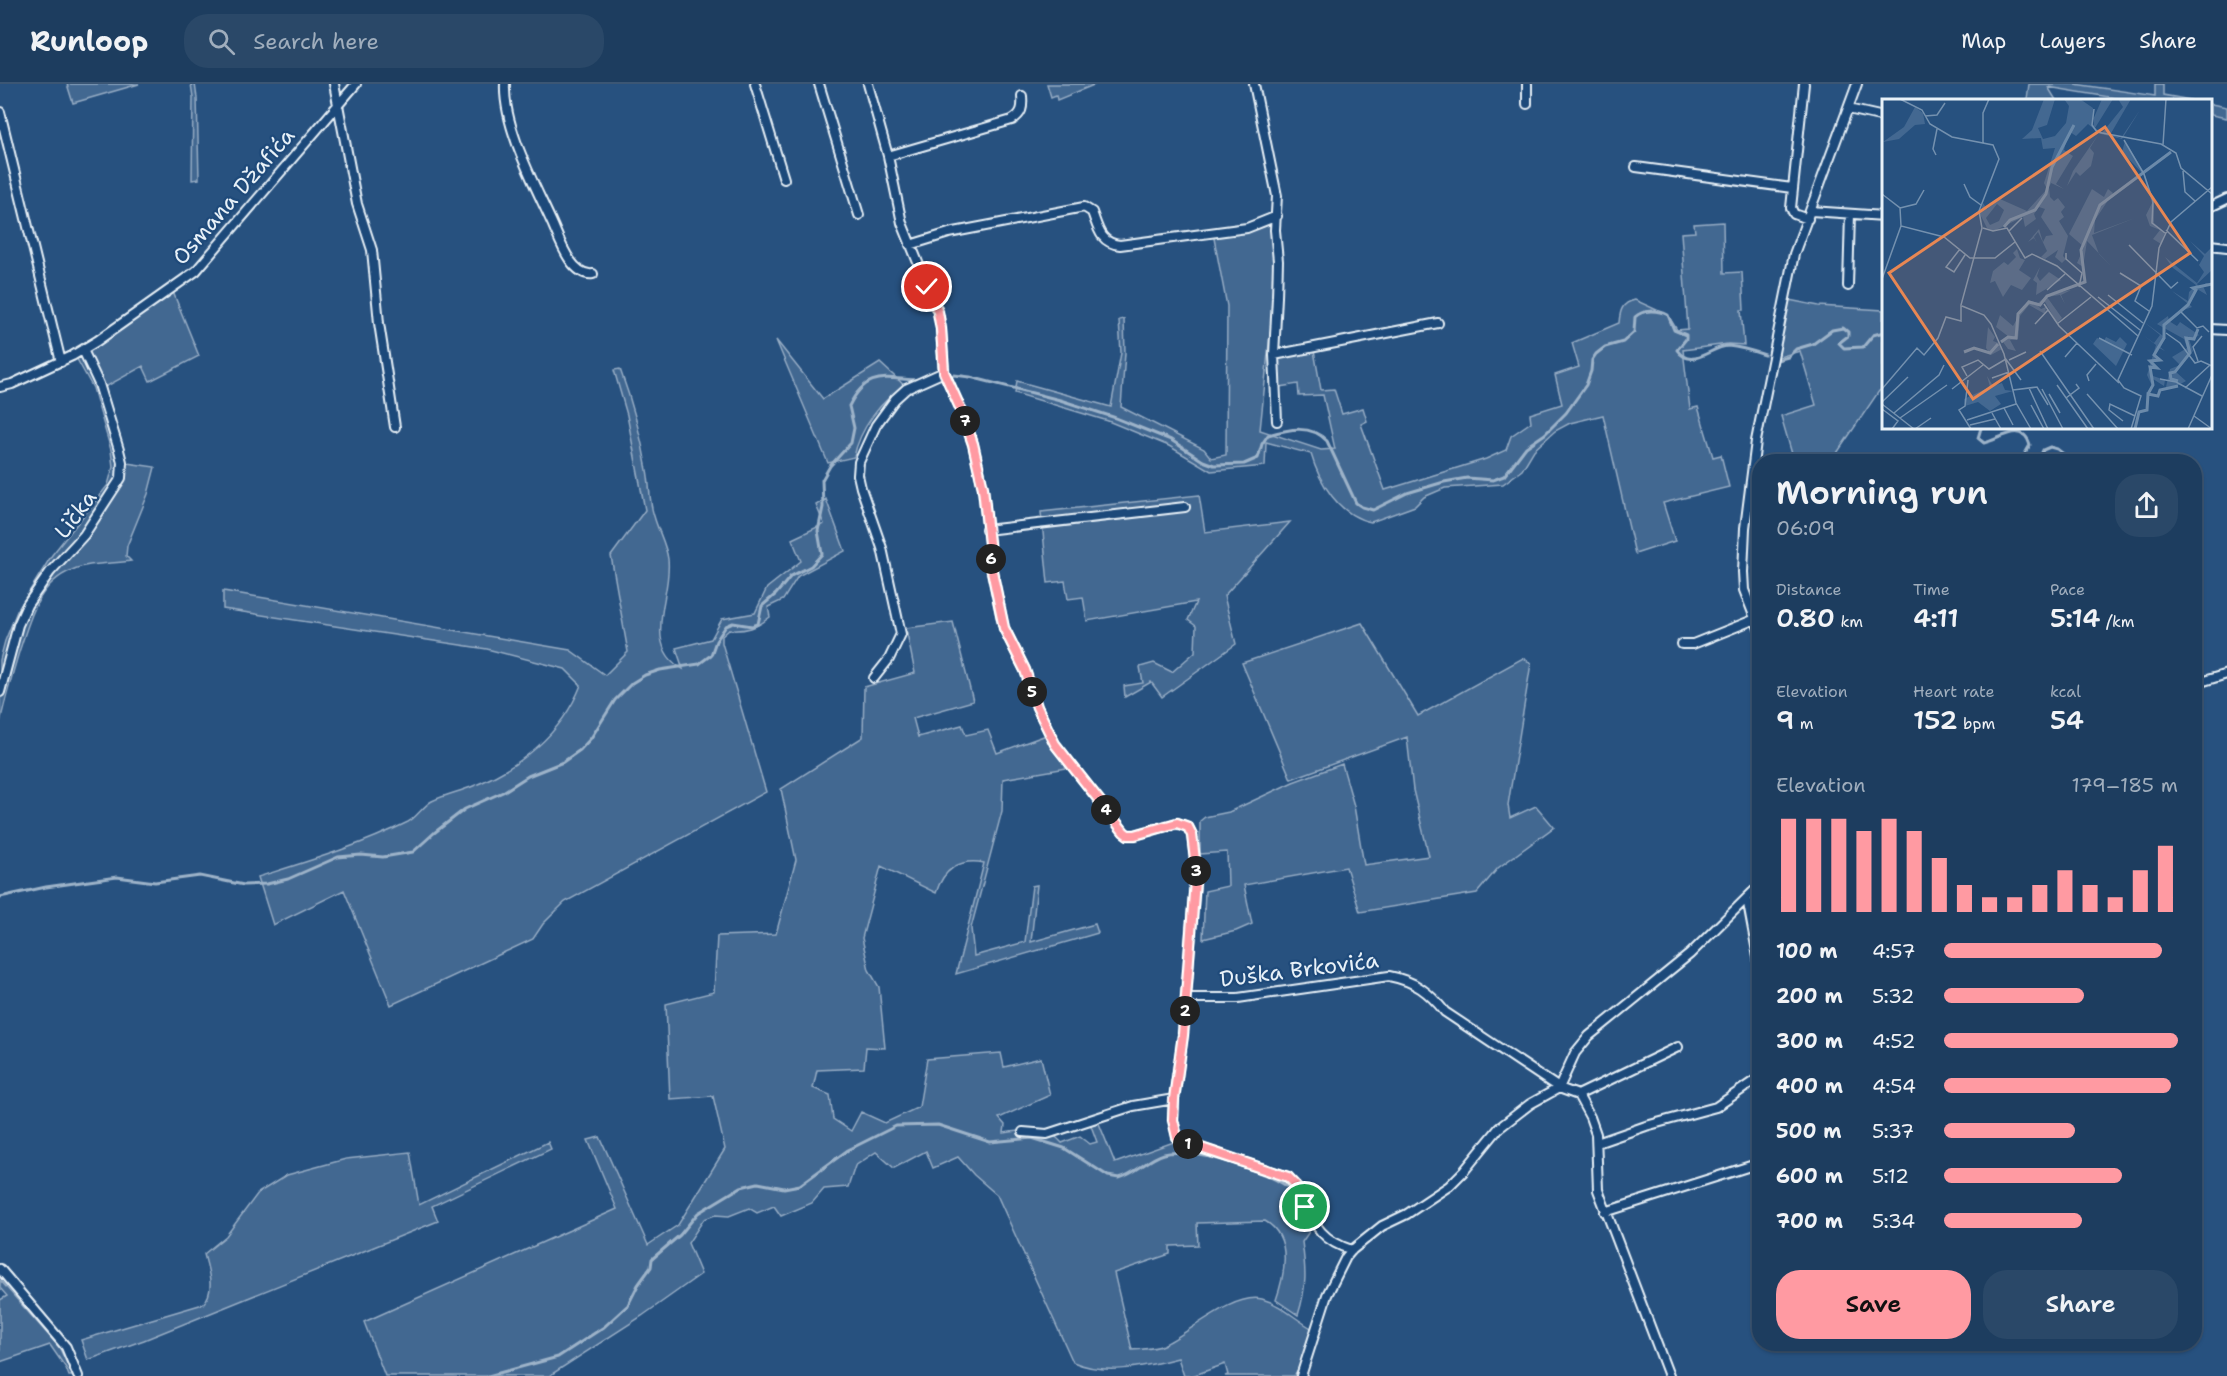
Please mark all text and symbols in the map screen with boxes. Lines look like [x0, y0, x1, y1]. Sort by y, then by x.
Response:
search box [184, 14, 604, 68]
text: Runloop [30, 22, 148, 60]
icon: search [205, 25, 238, 58]
text: Search here [253, 27, 379, 56]
text: Map [1961, 27, 2006, 55]
text: Layers [2039, 27, 2106, 55]
text: Share [2139, 27, 2197, 55]
inset map [1882, 99, 2212, 429]
street label: Osmana Džafića [166, 122, 301, 271]
pin [901, 261, 952, 312]
icon: check [910, 270, 943, 303]
pin: 7 [950, 406, 980, 436]
text: 7 [959, 410, 971, 431]
text: Morning run [1776, 470, 1988, 515]
button: share [2115, 474, 2178, 537]
street label: Lička [48, 484, 103, 544]
text: 06:09 [1776, 515, 1835, 541]
pin: 6 [976, 544, 1006, 574]
text: 6 [985, 548, 997, 569]
text: Distance [1776, 579, 1842, 600]
text: Time [1913, 579, 1950, 600]
text: Pace [2050, 579, 2085, 600]
text: 0.80 [1776, 600, 1835, 635]
text: 4:11 [1913, 600, 1959, 635]
text: 5:14 [2050, 600, 2101, 635]
text: km [1835, 611, 1863, 632]
text: /km [2101, 611, 2135, 632]
pin: 5 [1017, 677, 1047, 707]
text: 5 [1027, 681, 1037, 702]
text: Elevation [1776, 681, 1848, 702]
text: Heart rate [1913, 681, 1995, 702]
text: kcal [2050, 681, 2081, 702]
text: 9 [1776, 702, 1794, 737]
text: 152 [1913, 702, 1958, 737]
text: 54 [2050, 702, 2084, 737]
text: m [1794, 713, 1813, 734]
text: bpm [1958, 713, 1995, 734]
text: Elevation [1776, 772, 1866, 798]
text: 179–185 m [2072, 772, 2178, 798]
pin: 4 [1091, 795, 1121, 825]
text: 4 [1100, 799, 1112, 820]
pin: 3 [1181, 856, 1211, 886]
text: 3 [1190, 860, 1202, 881]
text: 100 m [1776, 938, 1838, 964]
text: 4:57 [1872, 938, 1915, 964]
street label: Duška Brkovića [1218, 945, 1380, 994]
text: 200 m [1776, 983, 1843, 1009]
text: 5:32 [1872, 983, 1915, 1009]
pin: 2 [1170, 996, 1200, 1026]
text: 2 [1179, 1000, 1191, 1021]
text: 300 m [1776, 1028, 1843, 1054]
text: 4:52 [1872, 1028, 1915, 1054]
text: 400 m [1776, 1073, 1843, 1099]
text: 4:54 [1872, 1073, 1916, 1099]
text: 500 m [1776, 1118, 1842, 1144]
text: 5:37 [1872, 1118, 1914, 1144]
pin: 1 [1173, 1129, 1203, 1159]
text: 1 [1184, 1133, 1192, 1154]
text: 600 m [1776, 1163, 1843, 1189]
text: 5:12 [1872, 1163, 1909, 1189]
pin [1279, 1181, 1330, 1232]
icon: arrive [1288, 1190, 1321, 1223]
text: 700 m [1776, 1208, 1843, 1234]
text: 5:34 [1872, 1208, 1915, 1234]
button: Save [1776, 1270, 1971, 1339]
button: Share [1983, 1270, 2178, 1339]

